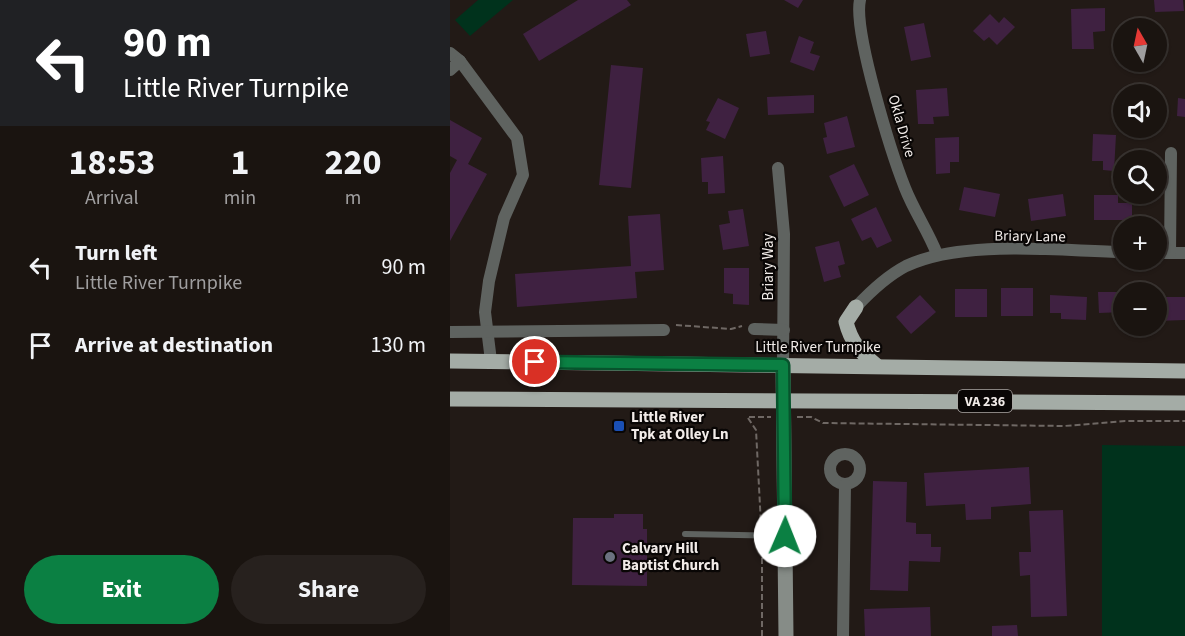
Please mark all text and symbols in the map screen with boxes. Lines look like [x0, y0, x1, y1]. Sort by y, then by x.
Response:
text: 90 m [123, 13, 212, 73]
north arrow [1113, 18, 1167, 72]
map controls [1113, 18, 1167, 336]
icon: left [24, 24, 102, 102]
text: Little River Turnpike [123, 69, 349, 108]
button: sound [1113, 84, 1167, 138]
street label: Okla Drive [883, 92, 920, 160]
text: 18:53 [68, 137, 155, 188]
text: 1 [230, 137, 249, 188]
text: 220 [325, 137, 382, 188]
button: search [1113, 150, 1167, 204]
text: Arrival [85, 184, 139, 212]
text: min [224, 184, 256, 212]
text: m [345, 184, 361, 212]
button: + [1113, 216, 1167, 270]
street label: Briary Lane [994, 225, 1066, 248]
street label: Briary Way [758, 234, 779, 300]
text: Turn left [75, 237, 157, 269]
icon: left [24, 251, 57, 284]
text: 90 m [381, 251, 426, 283]
text: Little River Turnpike [75, 269, 242, 297]
button: − [1113, 282, 1167, 336]
icon: arrive [24, 329, 57, 362]
text: Arrive at destination [75, 329, 273, 361]
text: 130 m [371, 329, 426, 361]
pin [509, 336, 560, 387]
street label: Little River Turnpike [755, 337, 881, 358]
icon: arrive [518, 345, 551, 378]
road number: VA 236 [958, 390, 1012, 412]
place label: Little River Tpk at Olley Ln [631, 407, 729, 445]
marker: Little River Tpk at Olley Ln [612, 419, 626, 433]
position arrow [753, 504, 817, 568]
place label: Calvary Hill Baptist Church [622, 538, 719, 576]
marker: Calvary Hill Baptist Church [603, 550, 617, 564]
button: Exit [24, 555, 219, 624]
button: Share [231, 555, 426, 624]

